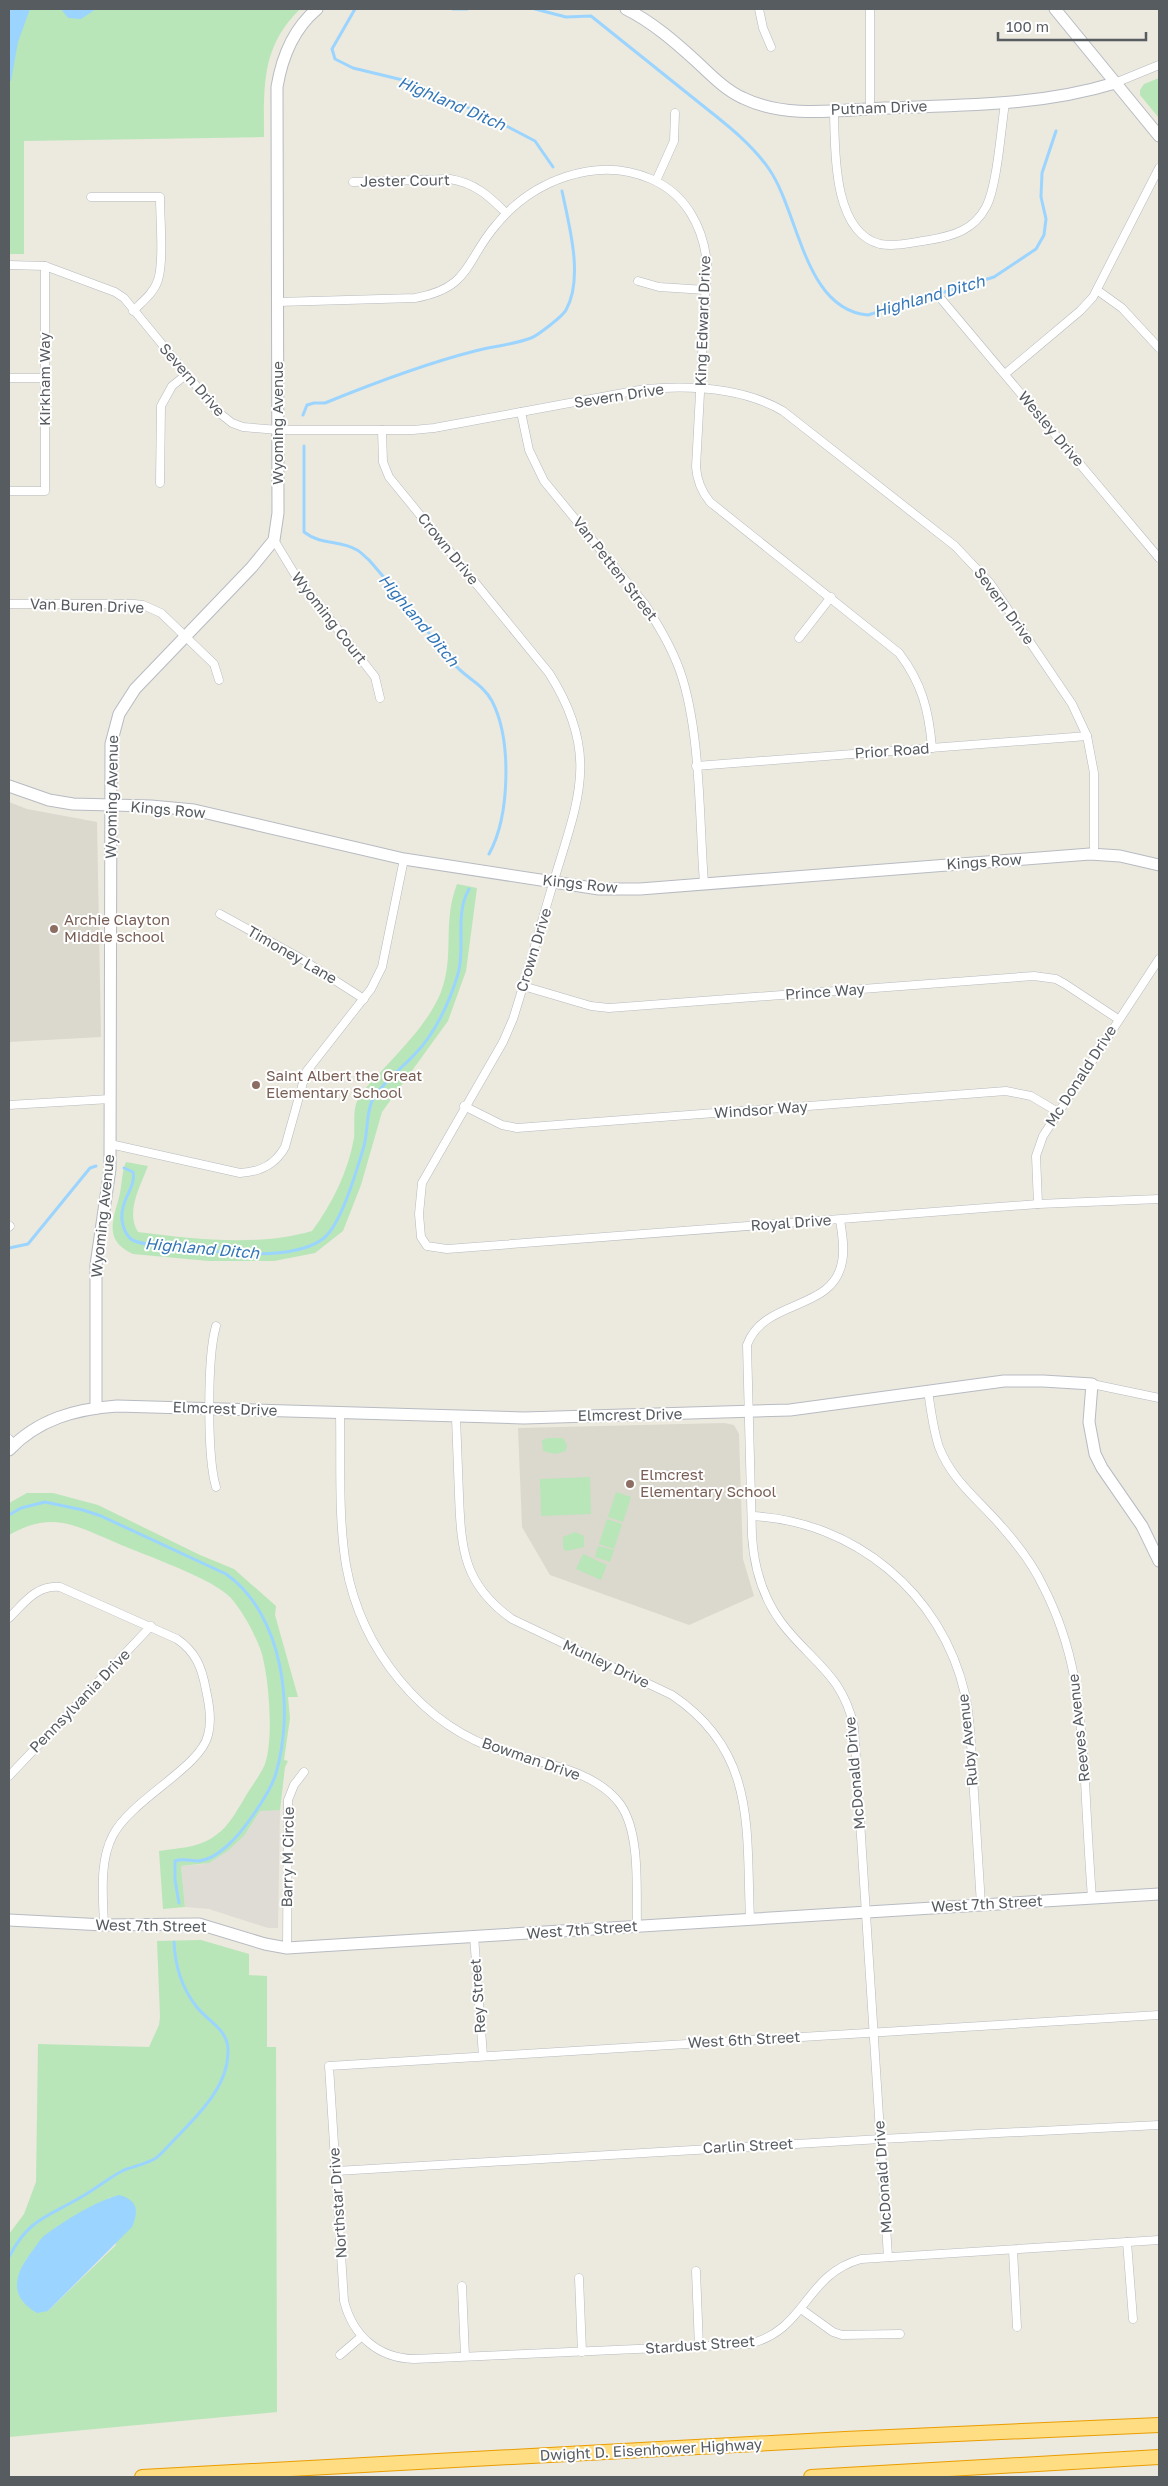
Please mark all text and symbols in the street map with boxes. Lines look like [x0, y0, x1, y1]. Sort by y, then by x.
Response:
scale bar [998, 10, 1146, 42]
text: 100 m [1006, 17, 1049, 35]
water label: Highland Ditch [395, 71, 510, 135]
street label: Putnam Drive [830, 96, 928, 118]
street label: Jester Court [360, 170, 450, 190]
street label: King Edward Drive [691, 255, 713, 387]
water label: Highland Ditch [871, 270, 988, 321]
street label: Kirkham Way [35, 332, 53, 426]
street label: Severn Drive [156, 339, 230, 420]
street label: Wyoming Avenue [268, 361, 286, 485]
street label: Severn Drive [573, 379, 665, 411]
street label: Wesley Drive [1015, 387, 1089, 470]
street label: Crown Drive [414, 509, 483, 588]
street label: Van Petten Street [570, 513, 662, 624]
street label: Severn Drive [971, 563, 1039, 648]
street label: Wyoming Court [288, 568, 371, 667]
water label: Highland Ditch [375, 570, 464, 671]
street label: Van Buren Drive [30, 594, 145, 616]
street label: Wyoming Avenue [101, 735, 121, 859]
street label: Prior Road [854, 738, 930, 762]
street label: Kings Row [130, 797, 207, 821]
street label: Kings Row [946, 849, 1022, 873]
street label: Kings Row [542, 870, 619, 896]
street label: Crown Drive [512, 905, 554, 994]
place label: Archie Clayton Middle school [64, 910, 170, 945]
street label: Timoney Lane [244, 921, 341, 987]
marker: Archie Clayton Middle school [48, 923, 60, 935]
street label: Prince Way [784, 979, 866, 1003]
street label: Mc Donald Drive [1041, 1021, 1120, 1129]
place label: Saint Albert the Great Elementary School [266, 1066, 422, 1101]
marker: Saint Albert the Great Elementary School [250, 1079, 262, 1091]
street label: Windsor Way [714, 1097, 809, 1121]
street label: Wyoming Avenue [87, 1153, 117, 1278]
street label: Royal Drive [750, 1210, 832, 1234]
water label: Highland Ditch [144, 1233, 261, 1263]
street label: Elmcrest Drive [172, 1397, 278, 1419]
street label: Elmcrest Drive [577, 1404, 683, 1424]
place label: Elmcrest Elementary School [640, 1465, 776, 1500]
marker: Elmcrest Elementary School [624, 1478, 636, 1490]
street label: Munley Drive [560, 1635, 653, 1691]
street label: Pennsylvania Drive [25, 1645, 133, 1756]
street label: Reeves Avenue [1063, 1673, 1093, 1783]
street label: Ruby Avenue [953, 1693, 981, 1787]
street label: McDonald Drive [840, 1716, 868, 1830]
street label: Bowman Drive [480, 1733, 583, 1783]
street label: Barry M Circle [277, 1806, 297, 1908]
street label: West 7th Street [931, 1891, 1043, 1915]
street label: West 7th Street [95, 1915, 207, 1935]
street label: West 7th Street [526, 1916, 638, 1942]
street label: Rey Street [465, 1958, 489, 2034]
street label: West 6th Street [687, 2027, 801, 2051]
street label: McDonald Drive [869, 2120, 895, 2234]
street label: Carlin Street [702, 2134, 794, 2156]
street label: Northstar Drive [324, 2147, 350, 2259]
street label: Stardust Street [644, 2331, 755, 2357]
street label: Dwight D. Eisenhower Highway [539, 2434, 763, 2464]

